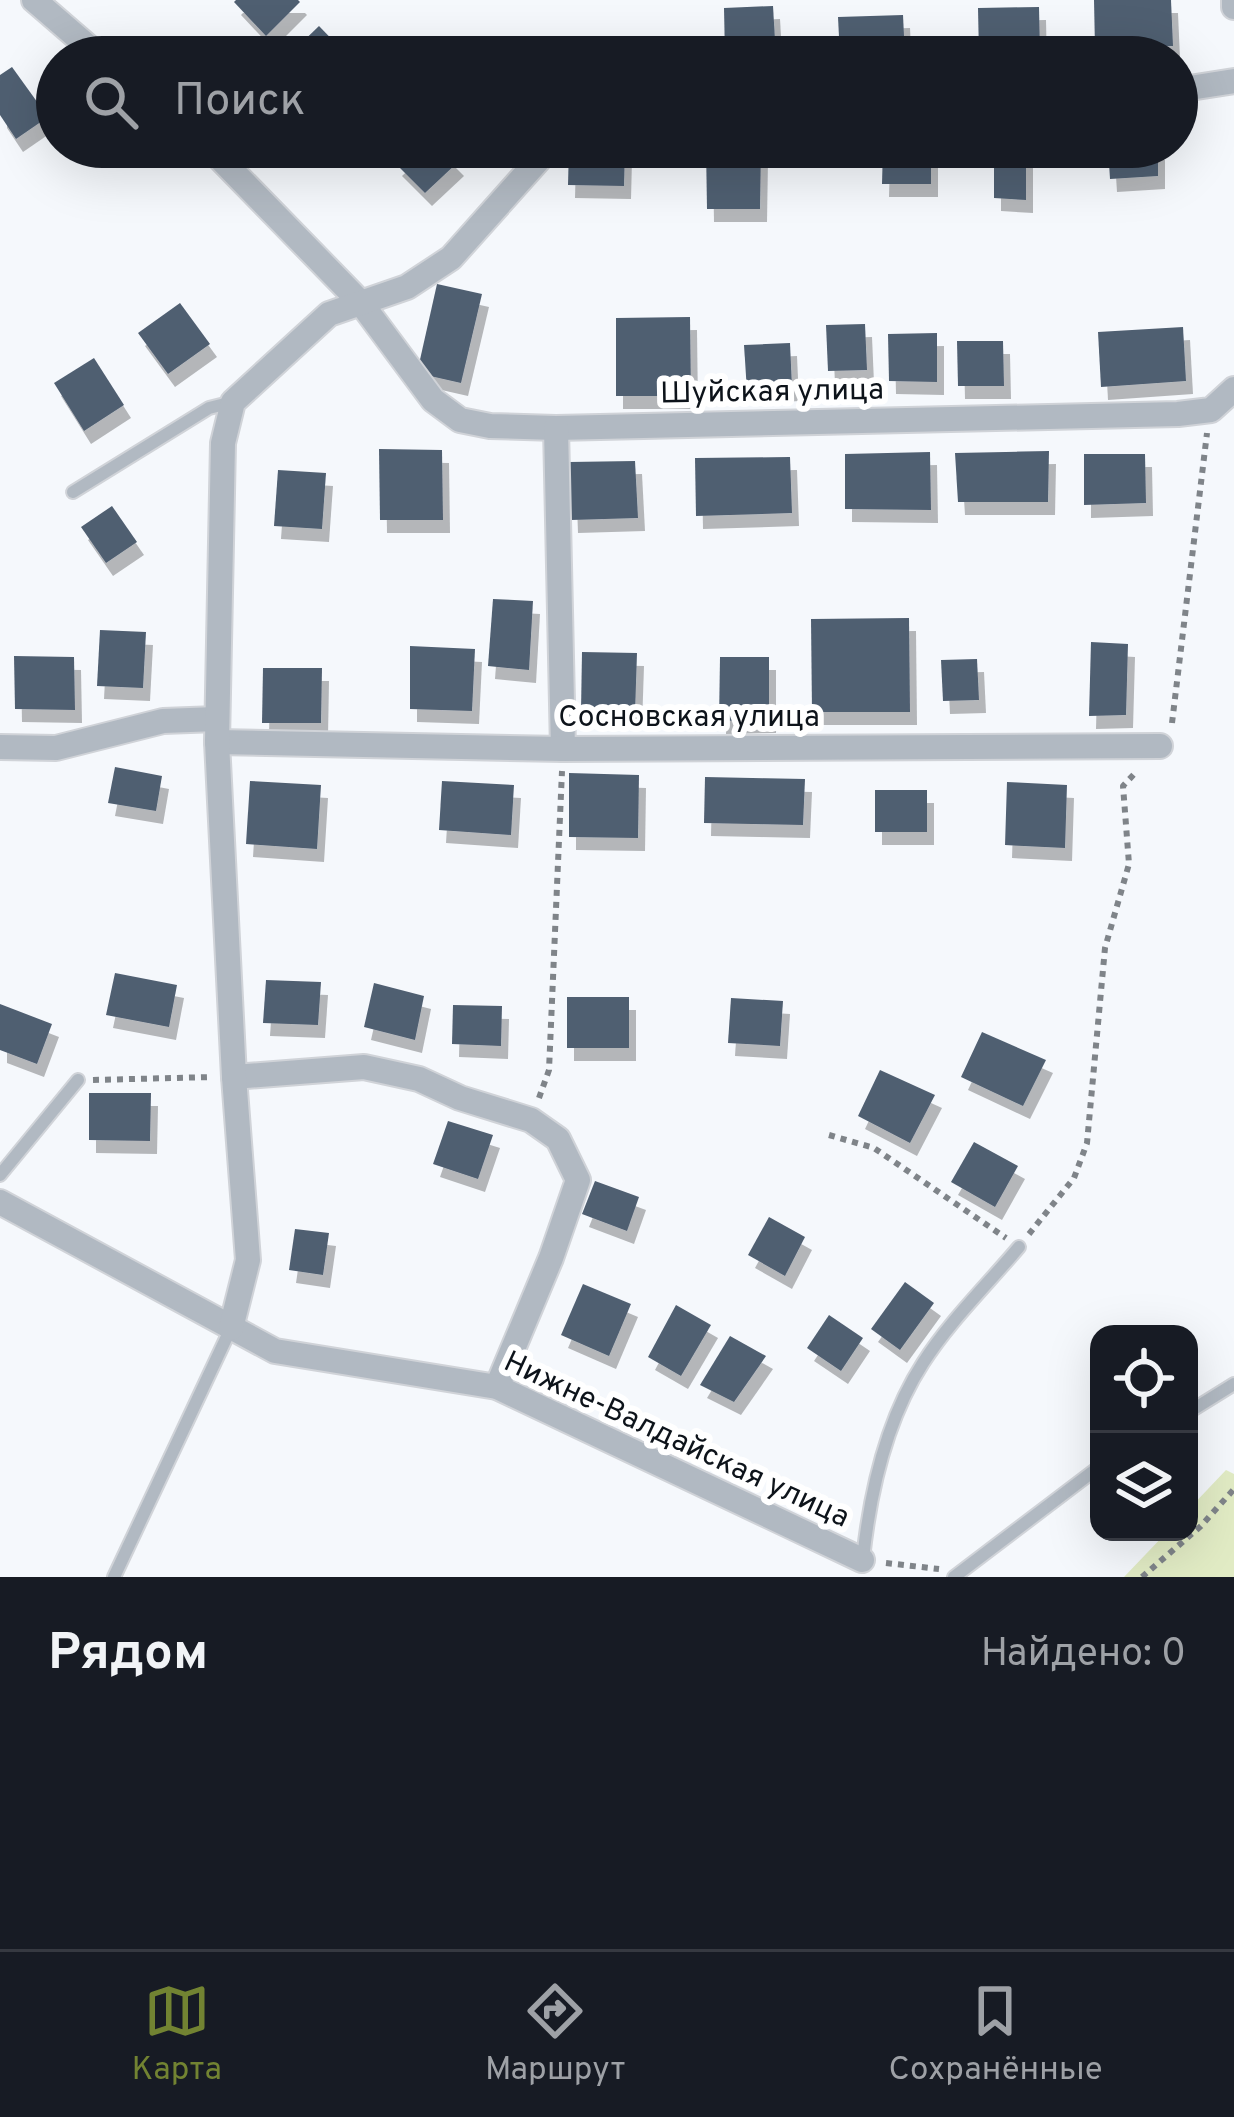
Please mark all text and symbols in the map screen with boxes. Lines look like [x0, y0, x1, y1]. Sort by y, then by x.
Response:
search box [36, 36, 1198, 168]
icon: search [78, 69, 144, 135]
text: Поиск [174, 74, 305, 131]
street label: Шуйская улица [660, 373, 884, 413]
street label: Сосновская улица [558, 700, 820, 737]
map controls [1090, 1325, 1198, 1541]
button: locate [1090, 1325, 1198, 1433]
street label: Нижне-Валдайская улица [497, 1345, 855, 1537]
button: layers [1090, 1433, 1198, 1541]
text: Рядом [48, 1623, 208, 1688]
text: Найдено: 0 [981, 1631, 1186, 1680]
tab: Карта [132, 1978, 222, 2092]
tab: Маршрут [485, 1978, 625, 2092]
tab: Сохранённые [888, 1978, 1102, 2092]

